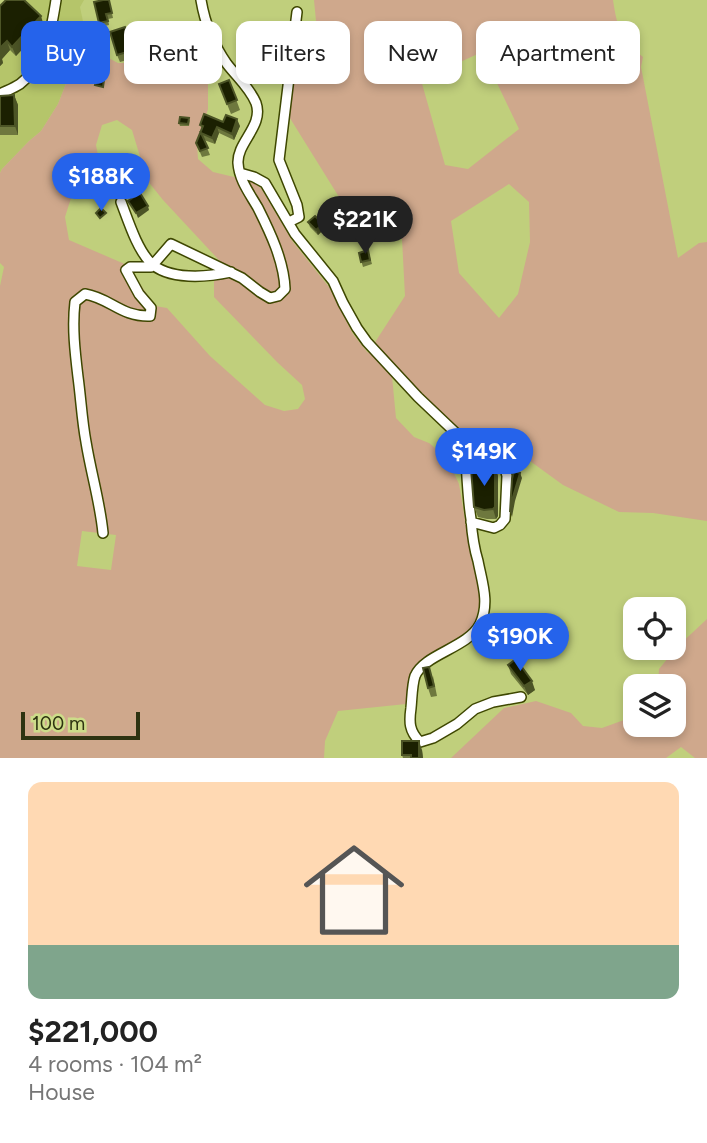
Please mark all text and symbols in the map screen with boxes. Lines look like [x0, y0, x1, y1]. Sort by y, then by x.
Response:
chip: Buy [21, 21, 110, 84]
chip: Rent [124, 21, 222, 84]
chip: Filters [236, 21, 350, 84]
chip: New [364, 21, 462, 84]
chip: Apartment [476, 21, 640, 84]
pin: $188K [52, 154, 150, 213]
text: $188K [68, 162, 134, 190]
pin: $221K [316, 196, 414, 256]
text: $221K [333, 205, 397, 233]
pin: $149K [435, 428, 533, 488]
text: $149K [451, 437, 517, 465]
map controls [623, 597, 686, 737]
button: locate [623, 597, 686, 660]
pin: $190K [471, 614, 569, 673]
text: $190K [487, 622, 553, 650]
button: layers [623, 674, 686, 737]
scale bar [21, 709, 140, 741]
text: 100 m [32, 712, 85, 735]
icon: home [291, 827, 417, 953]
text: $221,000 [28, 1013, 158, 1050]
text: 4 rooms · 104 m² [28, 1050, 202, 1078]
text: House [28, 1078, 95, 1106]

